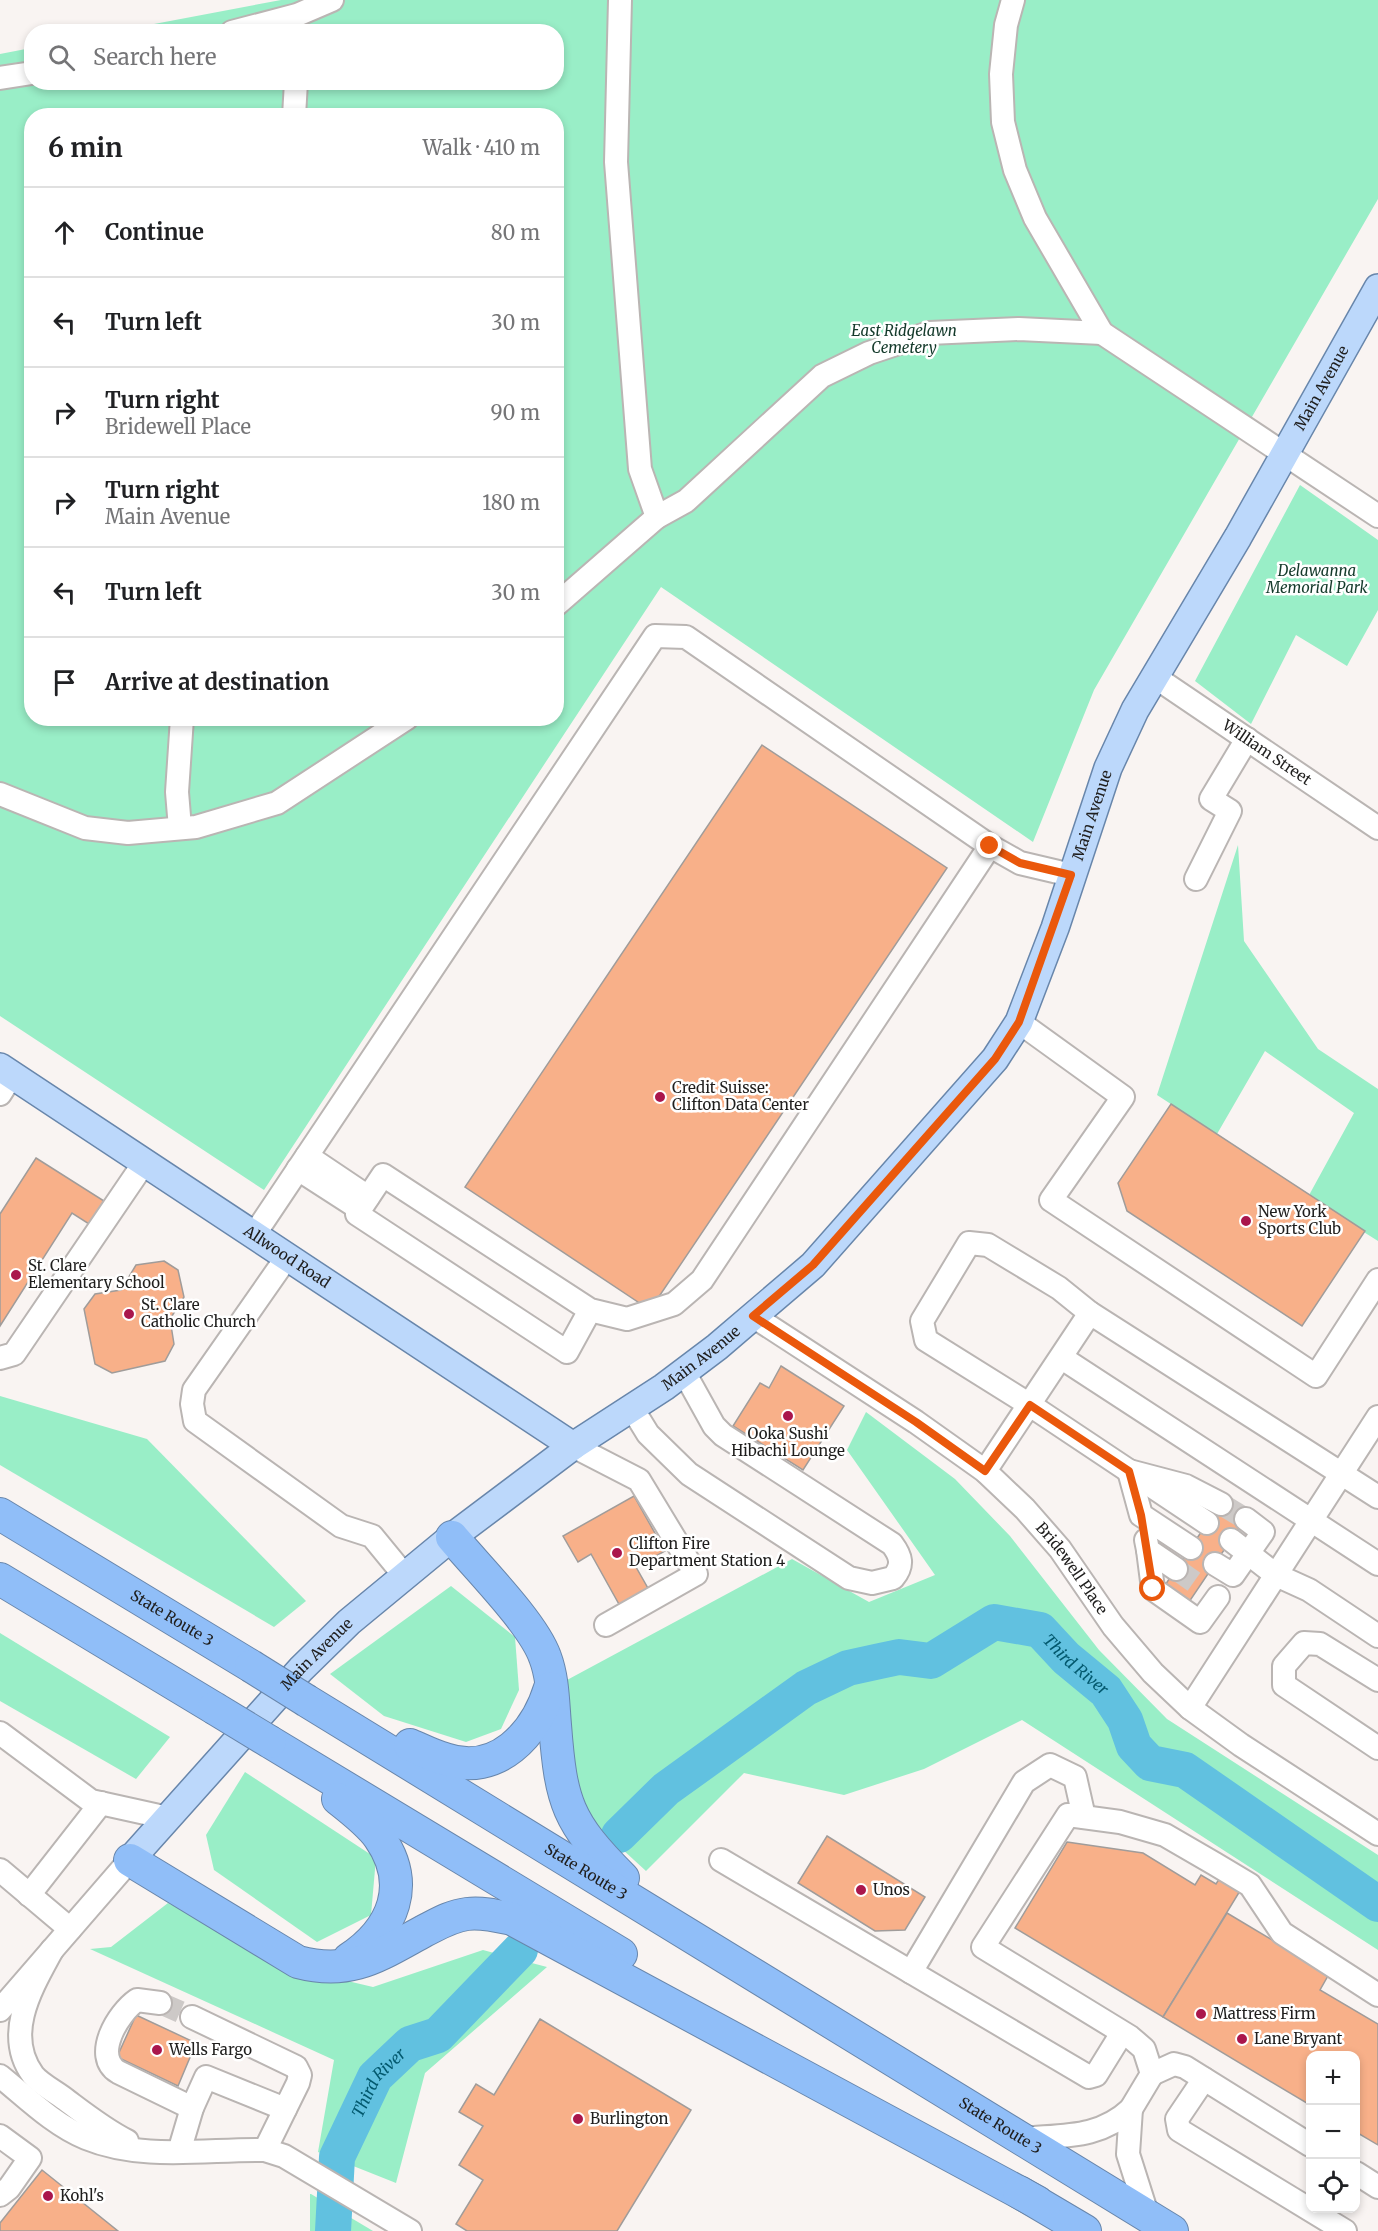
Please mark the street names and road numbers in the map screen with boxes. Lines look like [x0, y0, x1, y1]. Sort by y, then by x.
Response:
street label: Main Avenue [1290, 342, 1353, 433]
street label: William Street [1218, 715, 1315, 789]
street label: Main Avenue [1068, 767, 1116, 863]
street label: Allwood Road [239, 1220, 334, 1292]
street label: Main Avenue [658, 1321, 744, 1394]
street label: Bridewell Place [1032, 1518, 1112, 1618]
street label: State Route 3 [127, 1585, 217, 1650]
street label: Main Avenue [277, 1614, 356, 1694]
street label: State Route 3 [541, 1839, 631, 1904]
street label: State Route 3 [956, 2093, 1045, 2158]

